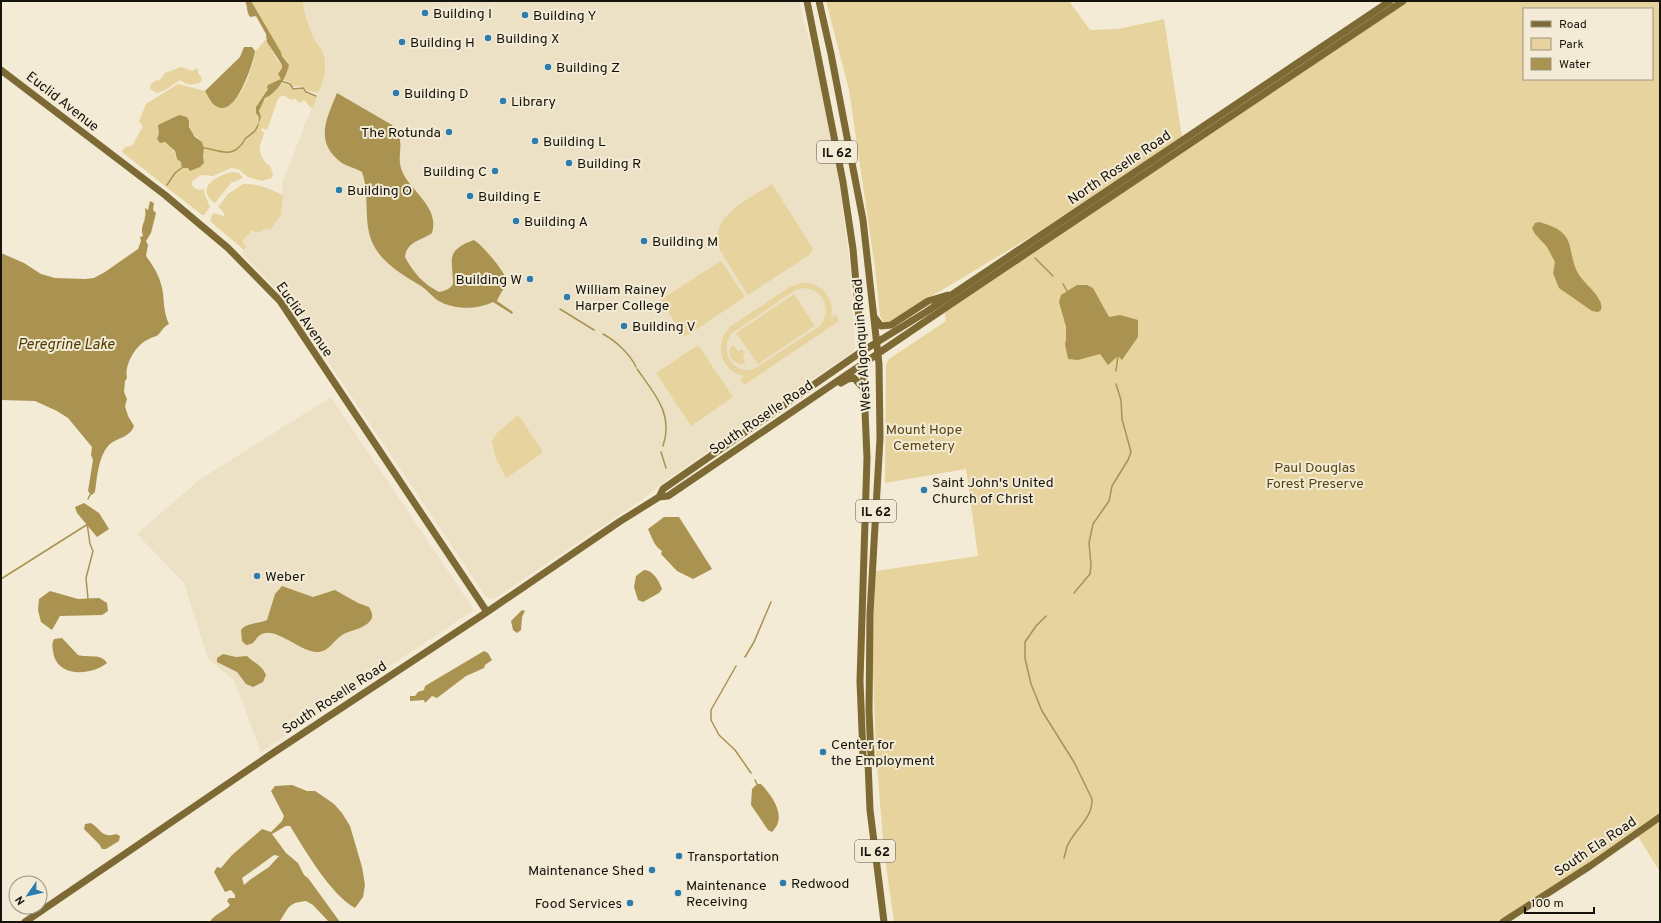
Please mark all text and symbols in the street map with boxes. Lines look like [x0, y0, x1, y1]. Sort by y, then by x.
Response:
place label: Building I [433, 6, 492, 23]
marker: Building I [420, 8, 430, 18]
place label: Building Y [533, 8, 596, 25]
legend [1523, 8, 1653, 80]
marker: Building Y [520, 10, 530, 20]
text: Road [1559, 17, 1587, 33]
place label: Building X [496, 31, 559, 48]
marker: Building X [483, 33, 493, 43]
place label: Building H [410, 35, 475, 52]
marker: Building H [397, 37, 407, 47]
text: Park [1559, 37, 1584, 53]
text: Water [1559, 57, 1591, 73]
place label: Building Z [556, 60, 620, 77]
marker: Building Z [543, 62, 553, 72]
street label: Euclid Avenue [22, 68, 102, 136]
place label: Building D [404, 86, 469, 103]
marker: Building D [391, 88, 401, 98]
place label: Library [511, 94, 556, 111]
marker: Library [498, 96, 508, 106]
place label: The Rotunda [361, 125, 441, 142]
marker: The Rotunda [444, 127, 454, 137]
street label: North Roselle Road [1065, 127, 1175, 209]
place label: Building L [543, 134, 606, 151]
marker: Building L [530, 136, 540, 146]
road number: IL 62 [817, 141, 857, 163]
place label: Building R [577, 156, 641, 173]
marker: Building R [564, 158, 574, 168]
place label: Building C [423, 164, 487, 181]
marker: Building C [490, 166, 500, 176]
place label: Building O [347, 183, 412, 200]
marker: Building O [334, 185, 344, 195]
place label: Building E [478, 189, 541, 206]
marker: Building E [465, 191, 475, 201]
place label: Building A [524, 214, 588, 231]
marker: Building A [511, 216, 521, 226]
place label: Building M [652, 234, 718, 251]
marker: Building M [639, 236, 649, 246]
place label: Building W [456, 272, 522, 289]
marker: Building W [525, 274, 535, 284]
street label: West Algonquin Road [849, 278, 876, 412]
street label: Euclid Avenue [272, 279, 336, 361]
place label: William Rainey Harper College [575, 282, 669, 315]
marker: William Rainey Harper College [562, 292, 572, 302]
place label: Building V [632, 319, 696, 336]
marker: Building V [619, 321, 629, 331]
water label: Peregrine Lake [17, 336, 115, 355]
street label: South Roselle Road [707, 377, 817, 459]
park label: Mount Hope Cemetery [886, 422, 962, 455]
park label: Paul Douglas Forest Preserve [1266, 460, 1364, 493]
place label: Saint John's United Church of Christ [932, 475, 1054, 508]
marker: Saint John's United Church of Christ [919, 485, 929, 495]
road number: IL 62 [856, 500, 896, 522]
place label: Weber [265, 569, 306, 586]
marker: Weber [252, 571, 262, 581]
street label: South Roselle Road [279, 658, 390, 738]
place label: Center for the Employment [831, 737, 935, 770]
marker: Center for the Employment [818, 747, 828, 757]
street label: South Ela Road [1552, 814, 1640, 881]
road number: IL 62 [855, 840, 895, 862]
place label: Transportation [687, 849, 779, 866]
marker: Transportation [674, 851, 684, 861]
place label: Maintenance Shed [528, 863, 644, 880]
marker: Maintenance Shed [647, 865, 657, 875]
north arrow [8, 875, 48, 915]
place label: Redwood [791, 876, 849, 893]
place label: Maintenance Receiving [686, 878, 767, 911]
marker: Redwood [778, 878, 788, 888]
marker: Maintenance Receiving [673, 888, 683, 898]
scale bar [1525, 889, 1594, 915]
text: N [13, 893, 29, 907]
place label: Food Services [535, 896, 622, 913]
text: 100 m [1531, 896, 1564, 912]
marker: Food Services [625, 898, 635, 908]

